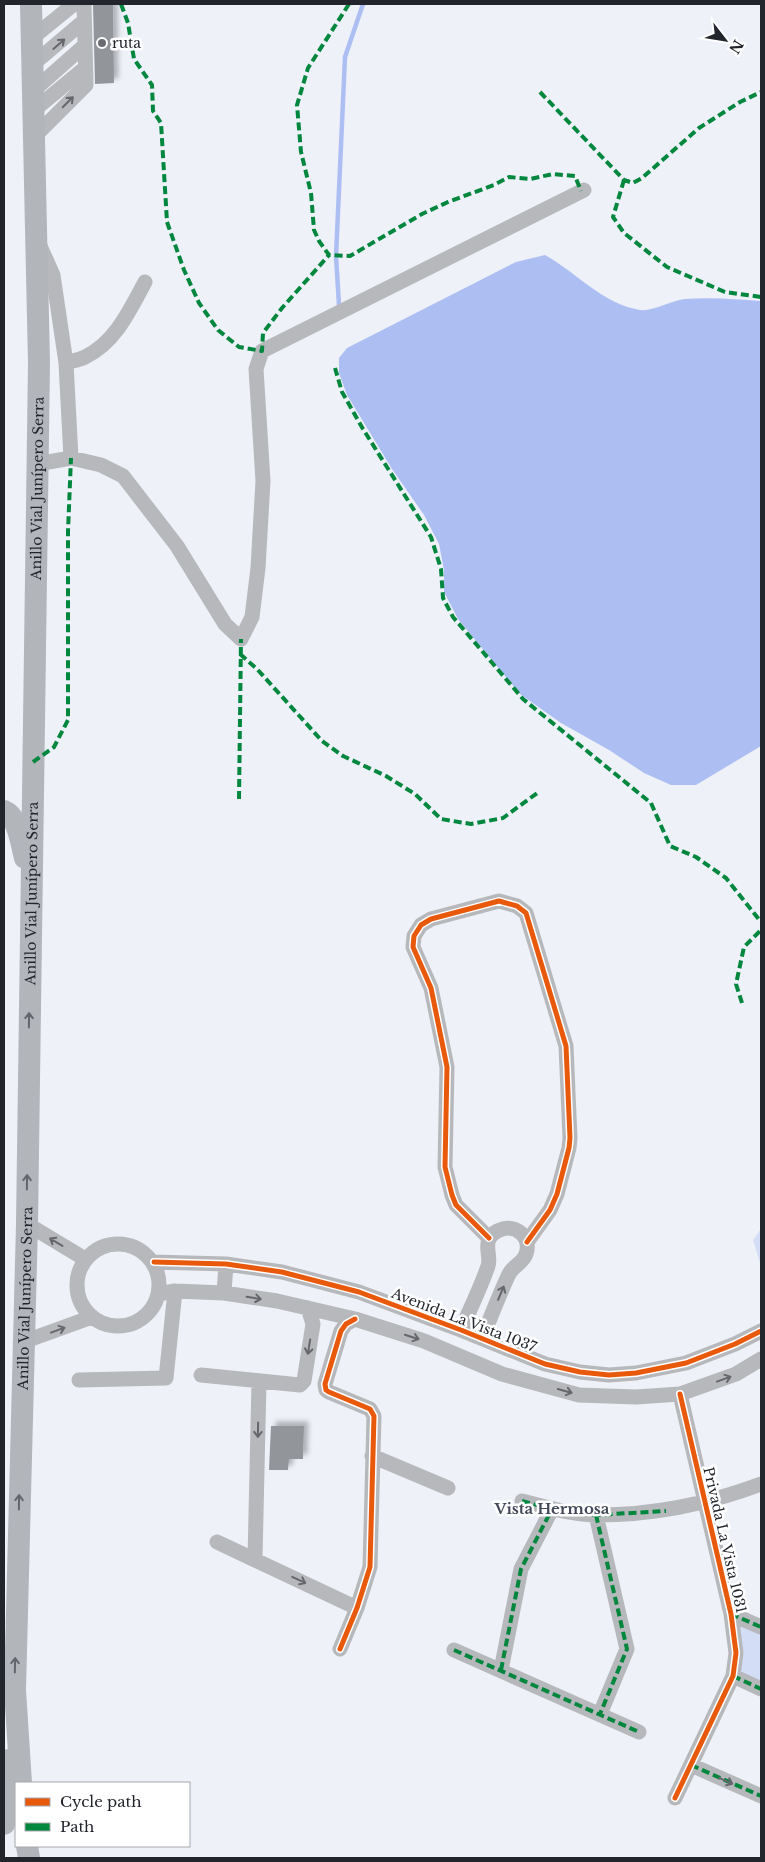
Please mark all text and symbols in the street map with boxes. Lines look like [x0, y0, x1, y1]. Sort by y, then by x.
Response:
north arrow [700, 15, 750, 65]
place label: ruta [112, 34, 141, 52]
text: N [725, 36, 747, 57]
marker: ruta [96, 37, 108, 49]
one-way arrow [52, 38, 65, 49]
one-way arrow [62, 97, 74, 109]
street label: Anillo Vial Junípero Serra [27, 396, 48, 581]
street label: Anillo Vial Junípero Serra [21, 801, 42, 986]
one-way arrow [25, 1012, 34, 1028]
one-way arrow [22, 1175, 32, 1191]
street label: Anillo Vial Junípero Serra [14, 1206, 36, 1391]
one-way arrow [49, 1236, 63, 1246]
street label: Avenida La Vista 1037 [388, 1284, 540, 1356]
one-way arrow [496, 1286, 506, 1301]
one-way arrow [246, 1293, 262, 1303]
one-way arrow [49, 1325, 65, 1334]
one-way arrow [403, 1333, 419, 1342]
one-way arrow [304, 1338, 314, 1354]
one-way arrow [715, 1374, 731, 1383]
one-way arrow [556, 1387, 572, 1396]
one-way arrow [253, 1421, 262, 1437]
street label: Privada La Vista 1031 [699, 1465, 751, 1615]
one-way arrow [14, 1495, 24, 1511]
district label: Vista Hermosa [494, 1499, 610, 1518]
one-way arrow [291, 1576, 306, 1585]
one-way arrow [11, 1657, 20, 1673]
one-way arrow [718, 1776, 733, 1786]
legend [15, 1782, 190, 1847]
text: Cycle path [60, 1792, 142, 1811]
text: Path [60, 1817, 94, 1836]

